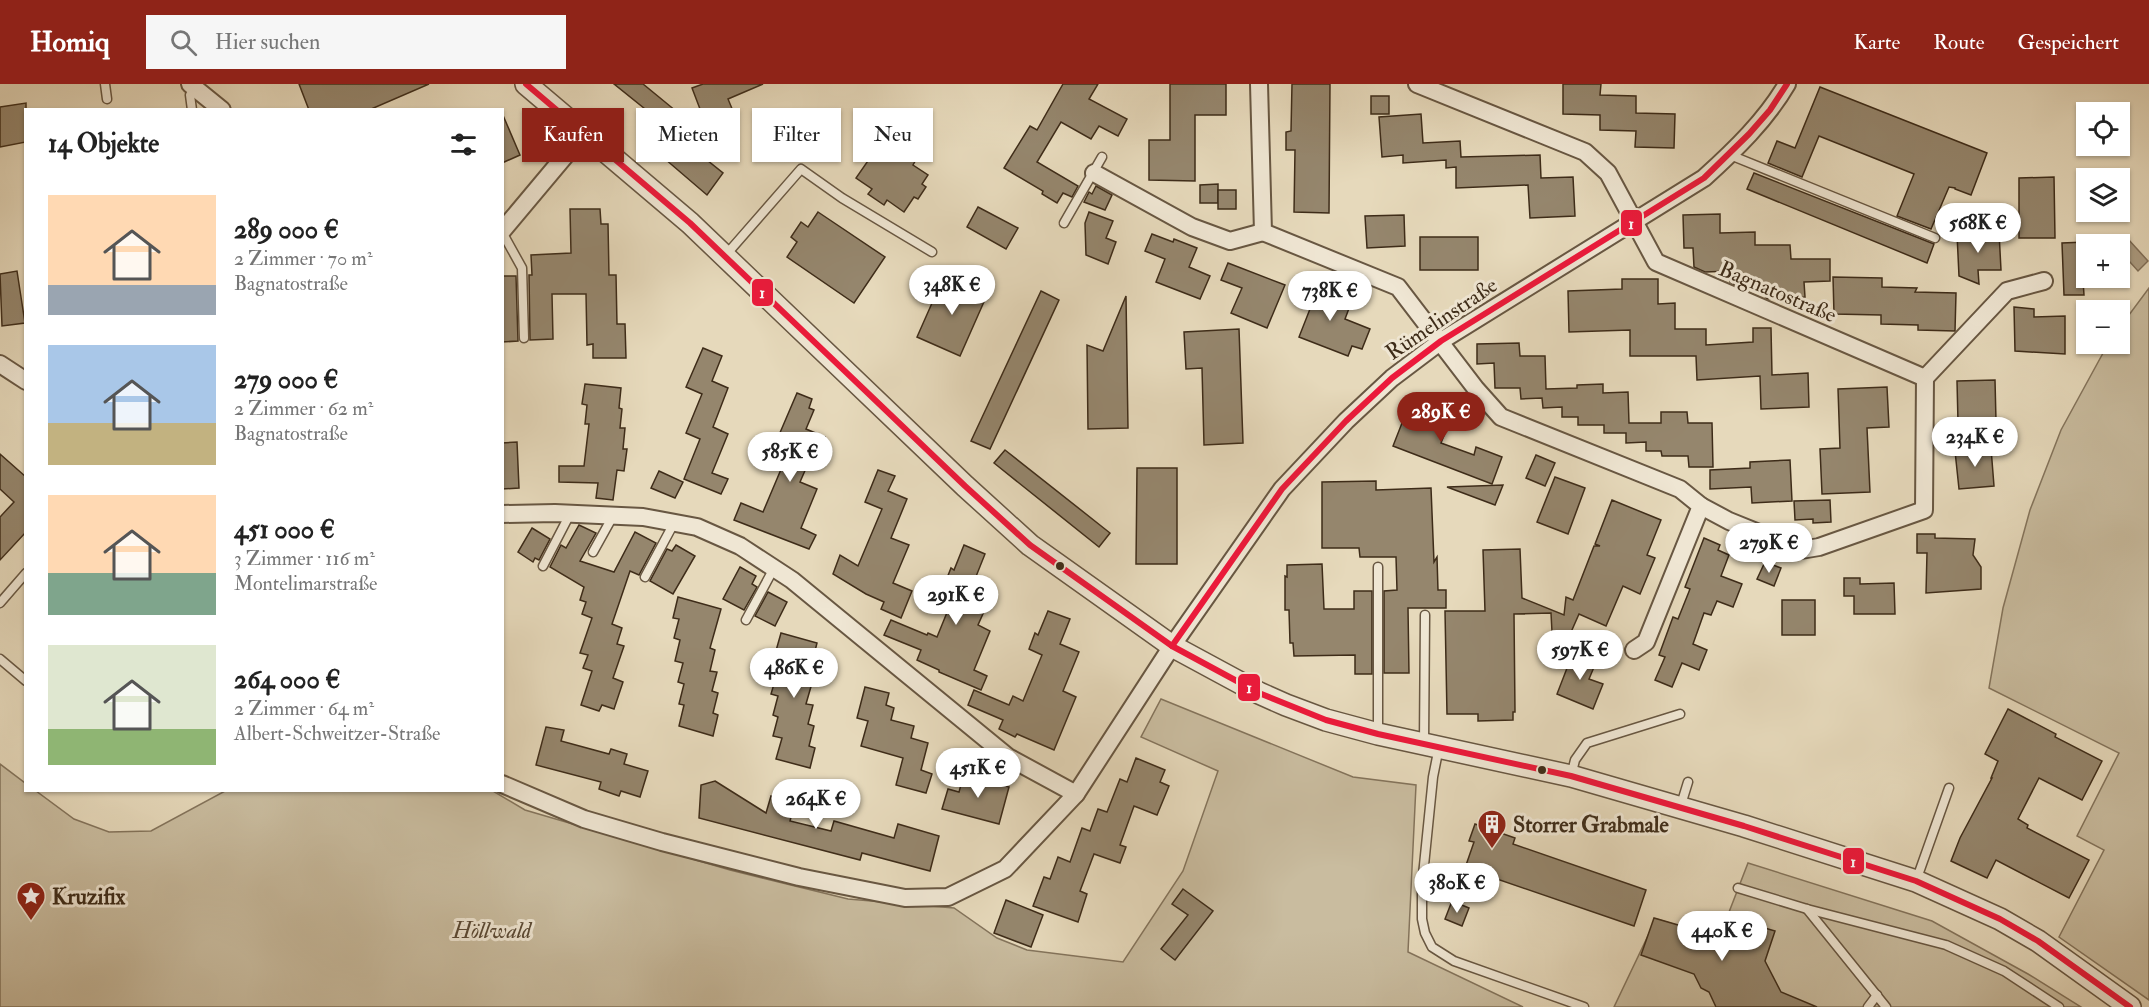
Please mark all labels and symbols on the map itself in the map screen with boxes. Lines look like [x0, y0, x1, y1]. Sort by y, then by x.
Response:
pin: 568K € [1929, 203, 2027, 254]
line badge: 1 [1620, 209, 1643, 237]
text: 1 [1628, 214, 1634, 234]
street label: Bagnatostraße [1714, 255, 1841, 329]
pin: 348K € [903, 265, 1001, 316]
pin: 738K € [1281, 271, 1379, 322]
street label: Rümelinstraße [1380, 271, 1503, 366]
line badge: 1 [751, 278, 774, 307]
text: 1 [759, 283, 765, 303]
pin: 289K € [1392, 392, 1490, 443]
pin: 234K € [1926, 417, 2024, 468]
pin: 585K € [741, 432, 839, 483]
pin: 279K € [1720, 523, 1818, 574]
unlabelled marker [1054, 560, 1066, 572]
pin: 291K € [907, 575, 1005, 626]
pin: 597K € [1531, 630, 1629, 681]
pin: 486K € [745, 648, 843, 699]
line badge: 1 [1237, 673, 1261, 702]
text: 1 [1246, 678, 1252, 698]
pin: 451K € [929, 748, 1027, 799]
unlabelled marker [1536, 764, 1548, 776]
pin: 264K € [767, 779, 865, 830]
building icon: Storrer Grabmale [1476, 808, 1508, 850]
place label: Storrer Grabmale [1513, 811, 1669, 839]
line badge: 1 [1842, 847, 1865, 875]
text: 1 [1850, 852, 1856, 872]
pin: 380K € [1408, 863, 1506, 914]
place icon: Kruzifix [15, 880, 47, 922]
place label: Kruzifix [52, 883, 126, 911]
pin: 440K € [1673, 911, 1771, 962]
park label: Höllwald [452, 917, 533, 945]

